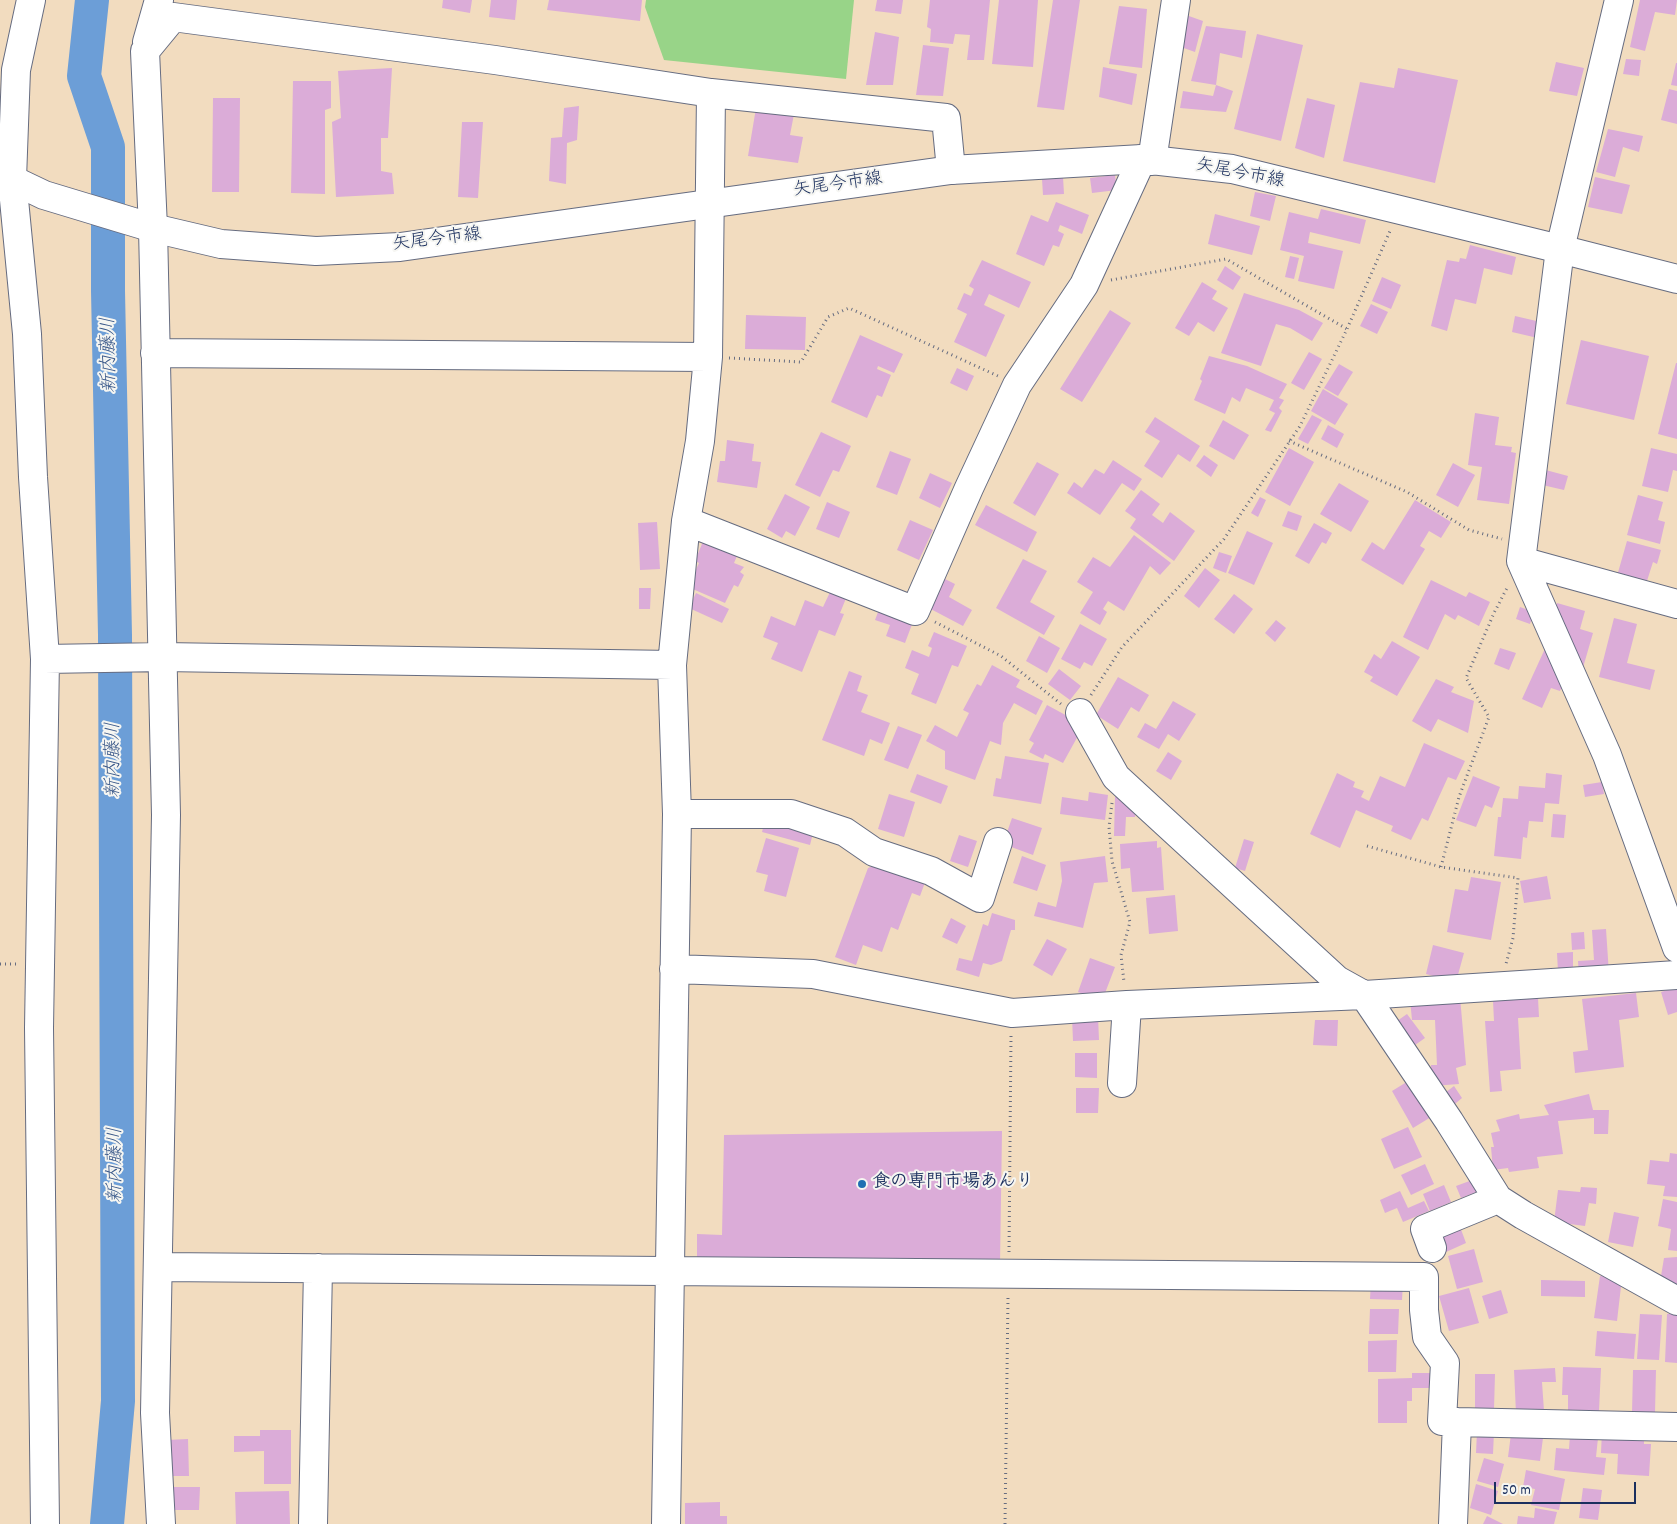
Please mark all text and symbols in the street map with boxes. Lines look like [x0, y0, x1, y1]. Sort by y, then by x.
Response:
street label: 矢尾今市線 [1194, 156, 1286, 194]
street label: 矢尾今市線 [792, 169, 884, 203]
street label: 矢尾今市線 [391, 225, 483, 257]
water label: 新内藤川 [99, 317, 123, 393]
water label: 新内藤川 [104, 722, 126, 798]
water label: 新内藤川 [106, 1127, 128, 1203]
place label: 食の専門市場あんり [872, 1173, 1034, 1195]
marker: 食の専門市場あんり [856, 1178, 868, 1190]
scale bar [1497, 1472, 1640, 1504]
text: 50 m [1502, 1480, 1531, 1502]

